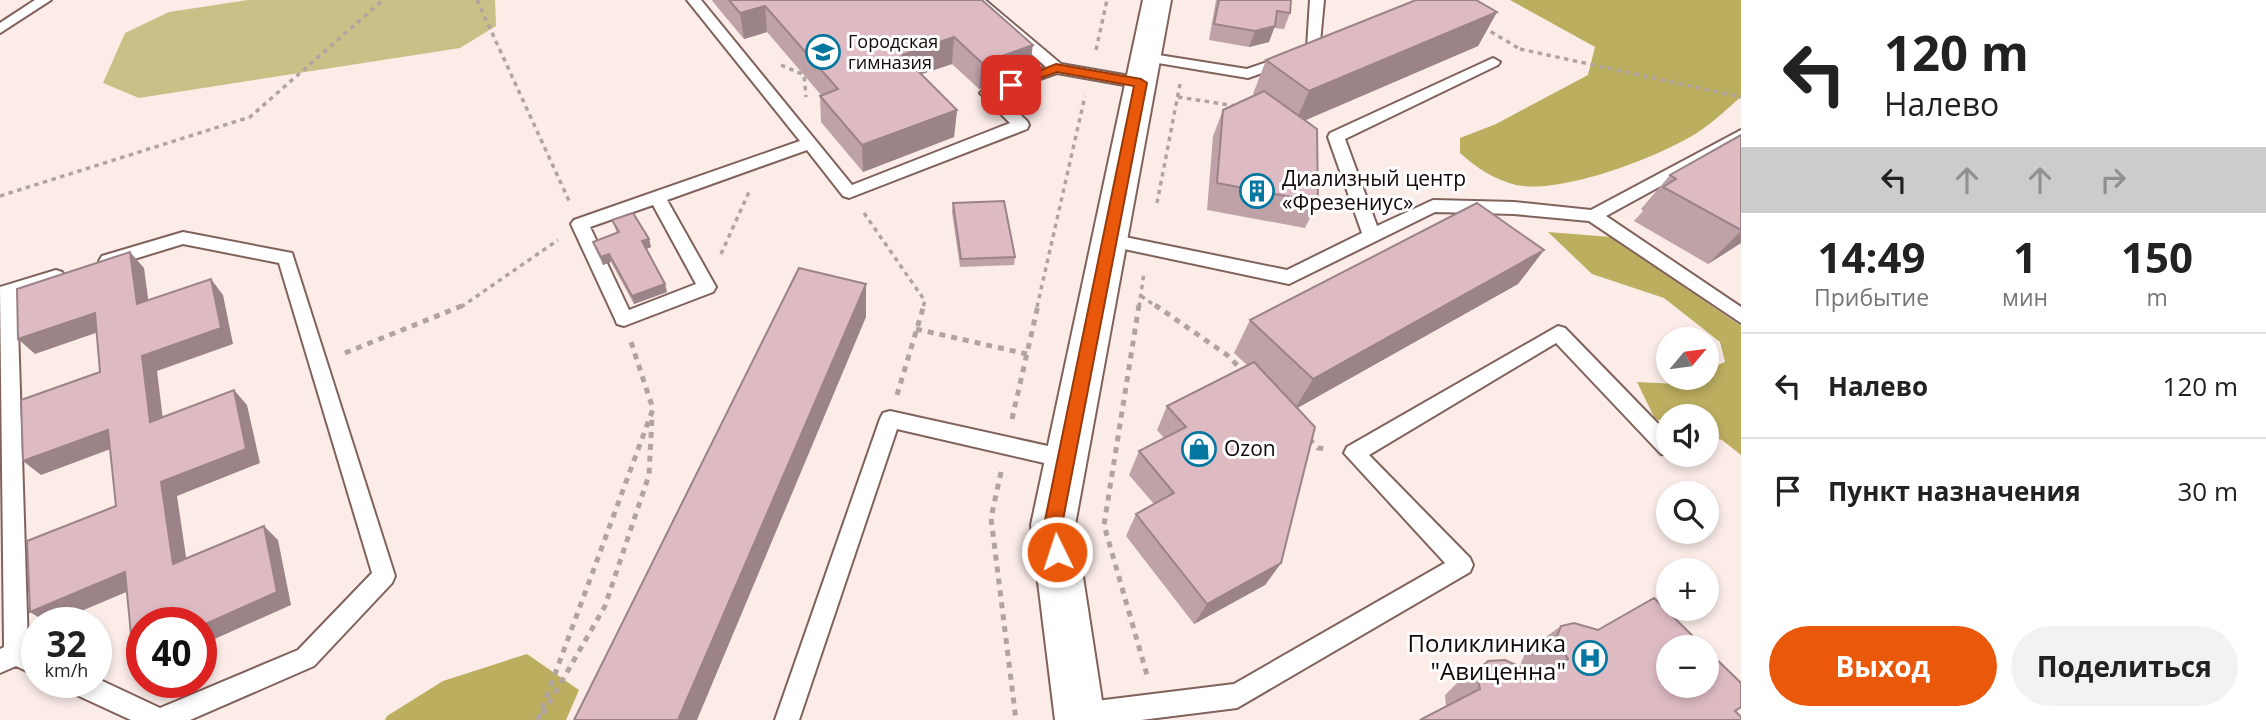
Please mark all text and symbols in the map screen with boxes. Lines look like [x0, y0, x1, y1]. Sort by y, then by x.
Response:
text: 120 m [1884, 19, 2029, 85]
icon: left [1769, 28, 1860, 119]
place label: Городская гимназия [848, 29, 938, 74]
school or university icon: Городская гимназия [804, 33, 842, 71]
pin [981, 55, 1041, 115]
icon: arrive [992, 66, 1030, 104]
text: Налево [1884, 82, 1999, 125]
icon: left [1875, 161, 1913, 199]
icon: ahead [1948, 161, 1986, 199]
icon: ahead [2021, 161, 2059, 199]
icon: right [2094, 161, 2132, 199]
place label: Диализный центр «Фрезениус» [1282, 164, 1466, 216]
building icon: Диализный центр «Фрезениус» [1238, 172, 1276, 210]
text: 14:49 [1817, 228, 1926, 285]
text: 1 [2013, 228, 2037, 285]
text: 150 [2121, 228, 2193, 285]
text: Прибытие [1814, 281, 1929, 313]
text: мин [2002, 281, 2048, 313]
text: m [2146, 281, 2168, 313]
north arrow [1656, 327, 1718, 390]
map controls [1656, 327, 1719, 698]
icon: left [1769, 367, 1807, 405]
text: Налево [1828, 368, 1928, 404]
text: 120 m [2163, 368, 2238, 404]
button: sound [1656, 404, 1719, 467]
shop icon: Ozon [1180, 430, 1218, 468]
place label: Ozon [1224, 434, 1276, 462]
icon: arrive [1769, 472, 1807, 510]
text: Пункт назначения [1828, 473, 2081, 509]
text: 30 m [2177, 473, 2238, 509]
button: search [1656, 481, 1719, 544]
position arrow [1020, 515, 1094, 589]
button: + [1656, 558, 1719, 621]
speed limit sign: 40 [126, 607, 217, 698]
text: 32 [46, 620, 87, 667]
place label: Поликлиника "Авиценна" [1408, 626, 1566, 687]
button: Выход [1769, 626, 1997, 706]
button: Поделиться [2011, 626, 2238, 706]
button: − [1656, 635, 1719, 698]
hospital icon: Поликлиника "Авиценна" [1571, 639, 1609, 677]
text: km/h [45, 658, 88, 682]

